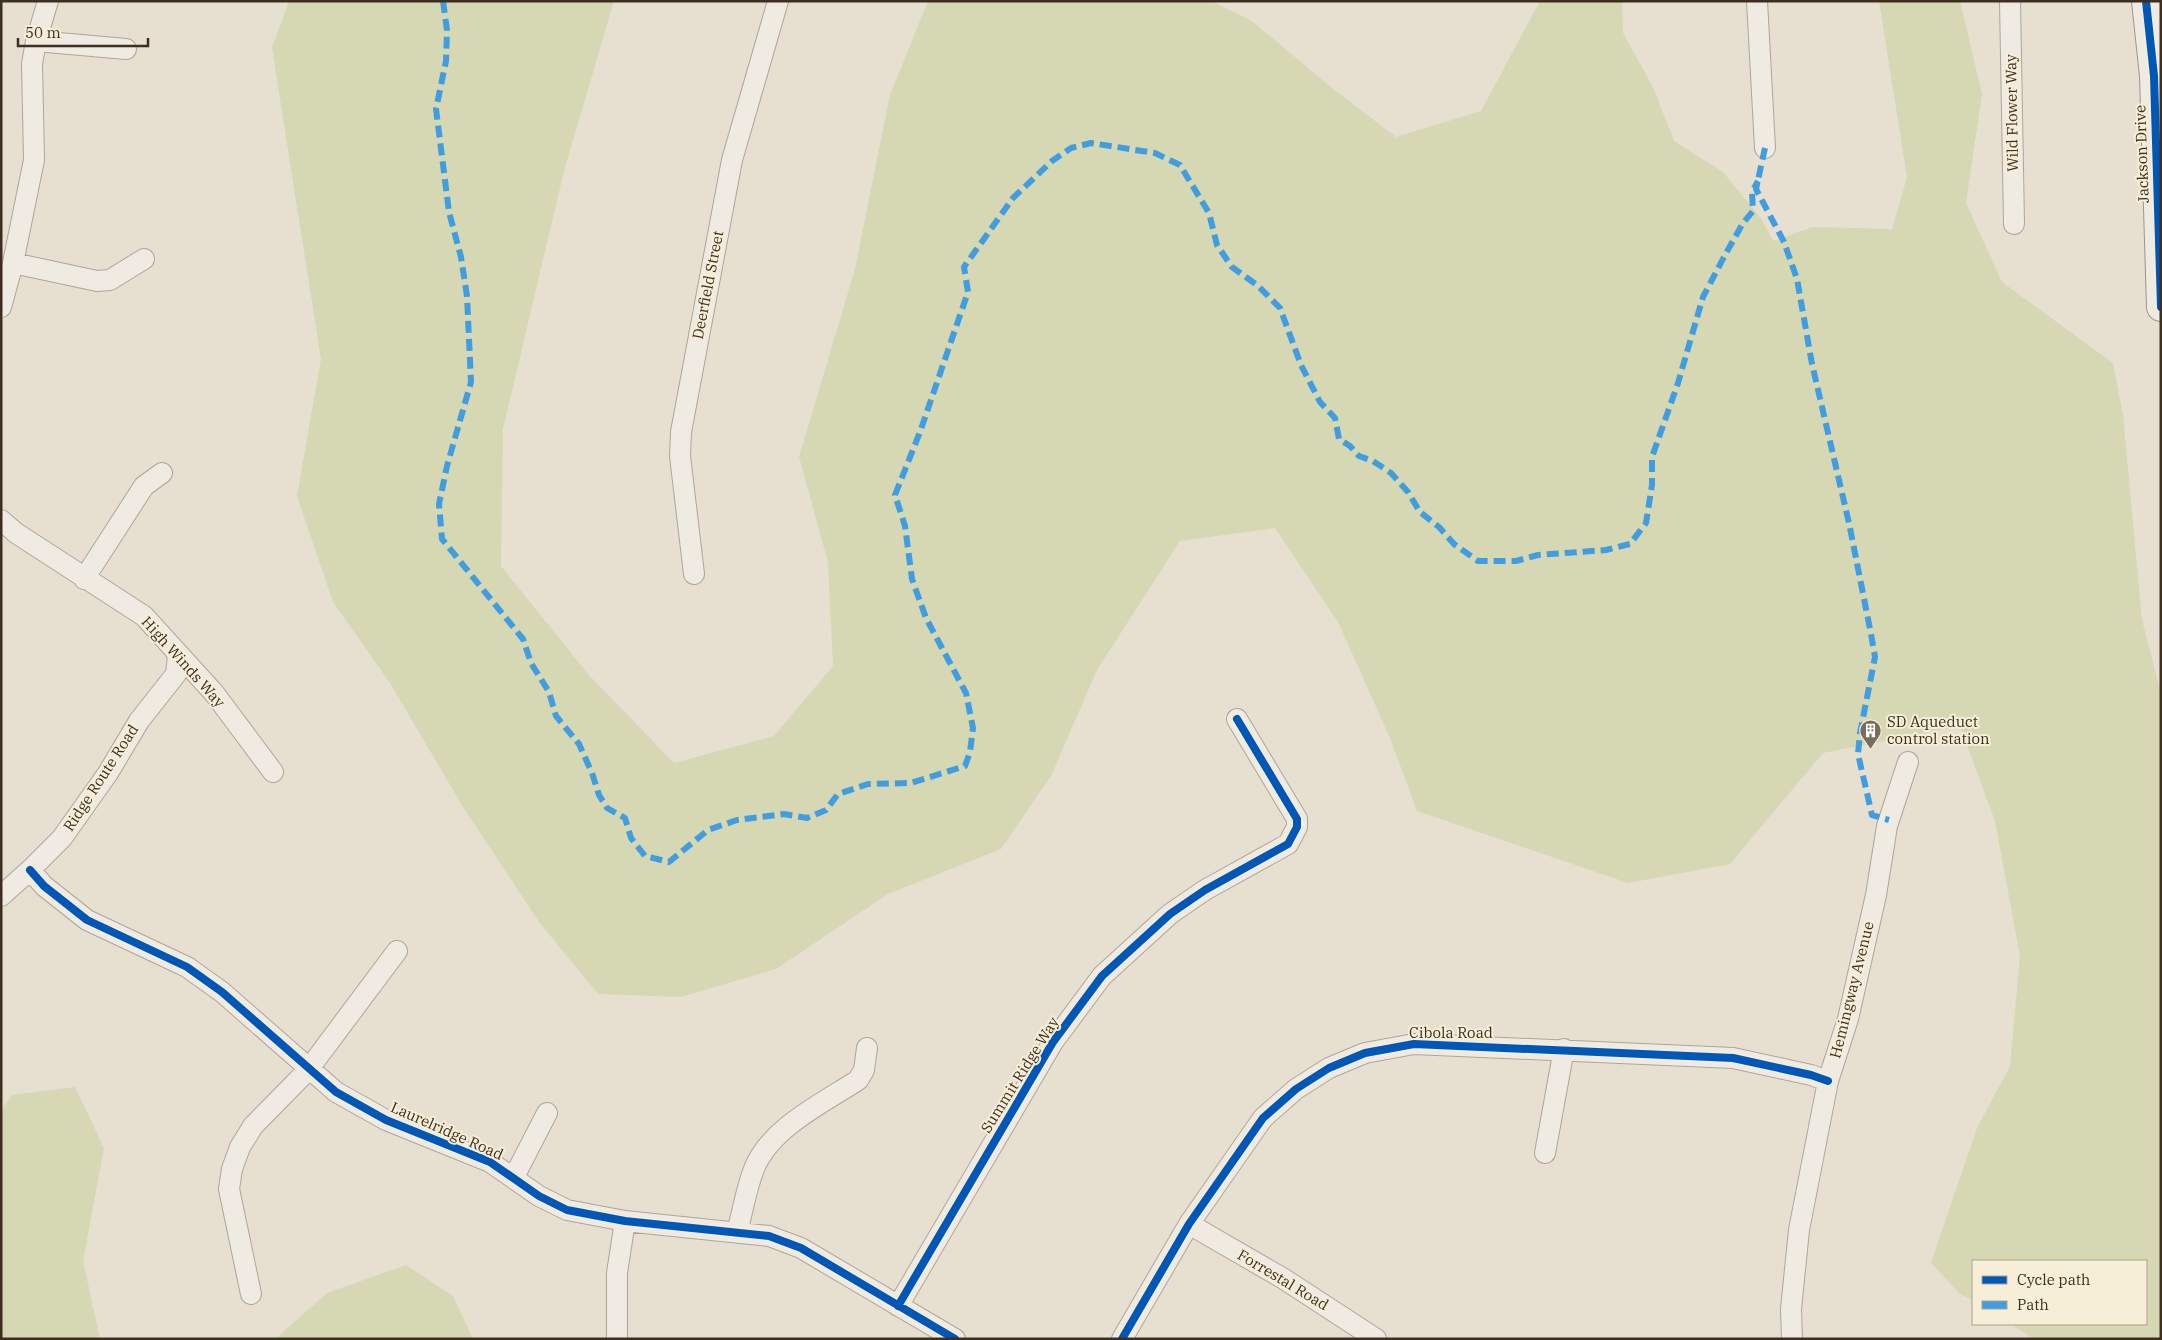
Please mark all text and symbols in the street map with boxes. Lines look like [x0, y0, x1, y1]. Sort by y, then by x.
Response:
scale bar [18, 15, 148, 47]
text: 50 m [25, 23, 61, 42]
street label: Wild Flower Way [2001, 54, 2022, 172]
street label: Jackson Drive [2130, 105, 2153, 203]
street label: Deerfield Street [688, 229, 727, 341]
street label: High Winds Way [138, 612, 229, 711]
place label: SD Aqueduct control station [1887, 712, 1990, 748]
building icon: SD Aqueduct control station [1859, 719, 1883, 750]
street label: Ridge Route Road [59, 721, 142, 835]
street label: Hemingway Avenue [1825, 919, 1878, 1060]
street label: Summit Ridge Way [976, 1013, 1063, 1136]
street label: Cibola Road [1409, 1023, 1493, 1042]
street label: Laurelridge Road [388, 1097, 507, 1164]
street label: Forrestal Road [1234, 1245, 1332, 1314]
legend [1972, 1260, 2147, 1325]
text: Cycle path [2017, 1270, 2090, 1289]
text: Path [2017, 1295, 2049, 1314]

